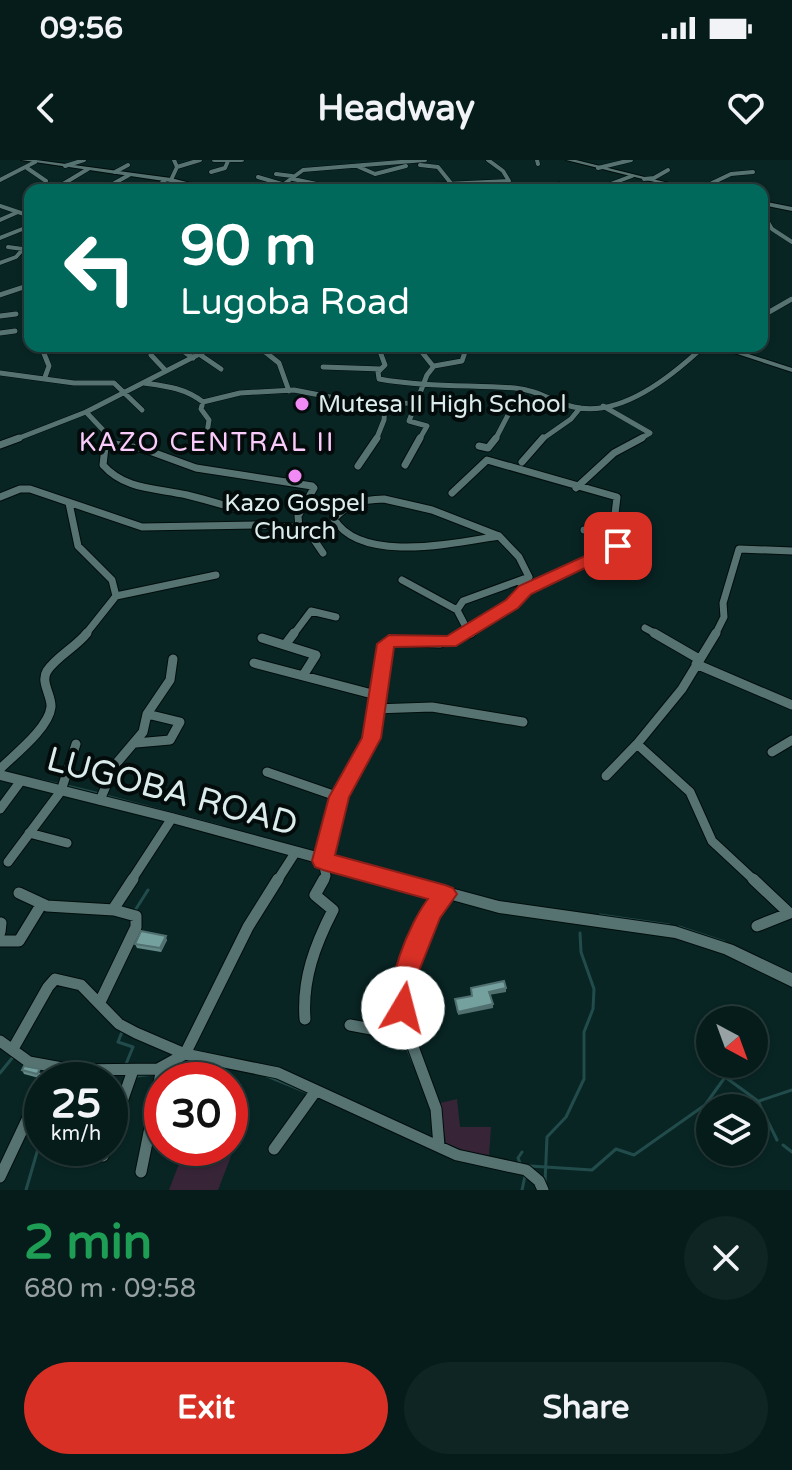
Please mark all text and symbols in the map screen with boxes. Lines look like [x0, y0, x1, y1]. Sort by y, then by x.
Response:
text: 09:56 [40, 10, 123, 47]
icon: back [24, 86, 68, 130]
icon: heart [724, 86, 768, 130]
text: Headway [317, 87, 475, 130]
text: 90 m [180, 213, 316, 280]
icon: left [48, 216, 152, 320]
text: Lugoba Road [180, 281, 410, 324]
place label: Mutesa II High School [318, 390, 566, 419]
marker: Mutesa II High School [293, 395, 311, 413]
district label: KAZO CENTRAL II [79, 427, 335, 458]
marker: Kazo Gospel Church [286, 467, 304, 485]
place label: Kazo Gospel Church [224, 489, 366, 546]
pin [584, 512, 652, 580]
icon: arrive [596, 524, 640, 568]
street label: LUGOBA ROAD [42, 739, 302, 845]
position arrow [361, 966, 445, 1050]
north arrow [696, 1006, 768, 1078]
map controls [696, 1006, 768, 1166]
speed limit sign: 30 [144, 1062, 248, 1166]
text: 25 [51, 1080, 101, 1128]
button: layers [696, 1094, 768, 1166]
text: km/h [51, 1122, 101, 1146]
text: 2 min [24, 1214, 152, 1272]
button: close [684, 1216, 768, 1300]
text: 680 m · 09:58 [24, 1273, 196, 1304]
button: Exit [24, 1362, 388, 1454]
button: Share [404, 1362, 768, 1454]

